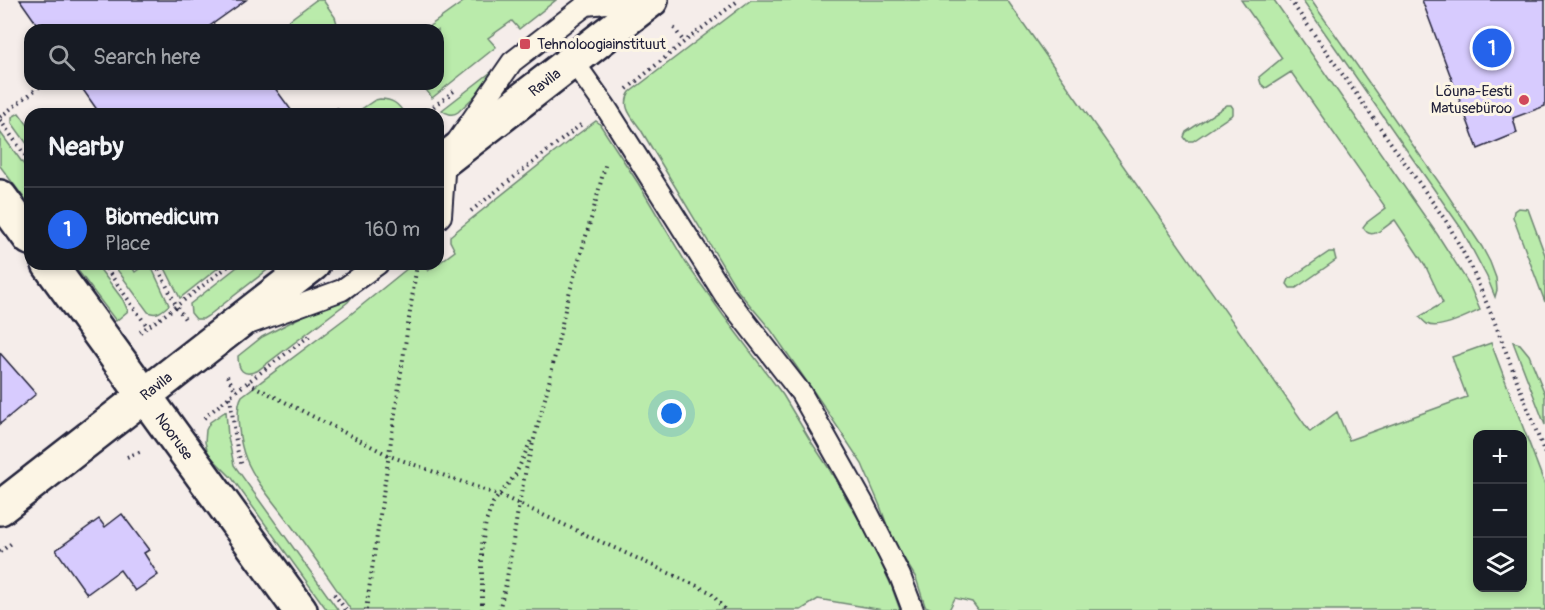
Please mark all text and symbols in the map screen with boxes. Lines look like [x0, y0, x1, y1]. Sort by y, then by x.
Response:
search box [24, 24, 444, 90]
pin: 1 [1472, 26, 1512, 70]
place label: Tehnoloogiainstituut [537, 35, 667, 54]
marker: Tehnoloogiainstituut [518, 37, 532, 51]
icon: search [45, 41, 78, 74]
text: Search here [93, 43, 200, 71]
street label: Ravila [525, 64, 565, 101]
place label: Lõuna-Eesti Matusebüroo [1431, 82, 1512, 118]
marker: Lõuna-Eesti Matusebüroo [1517, 93, 1531, 107]
text: Nearby [48, 131, 124, 163]
text: Biomedicum [105, 203, 219, 231]
text: 1 [64, 217, 71, 242]
text: 160 m [365, 217, 420, 242]
text: Place [105, 231, 150, 256]
street label: Ravila [137, 368, 176, 405]
your location [657, 399, 686, 428]
street label: Nooruse [150, 410, 197, 464]
map controls [1473, 430, 1527, 592]
button: + [1473, 430, 1527, 484]
button: − [1473, 484, 1527, 538]
button: layers [1473, 538, 1527, 592]

